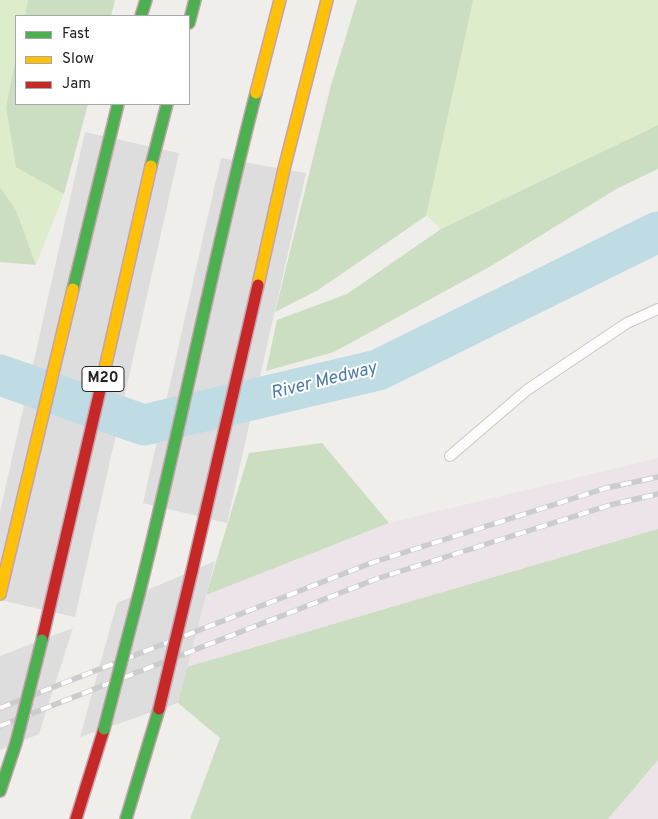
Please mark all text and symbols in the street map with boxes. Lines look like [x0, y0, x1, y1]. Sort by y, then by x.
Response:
legend [15, 15, 190, 105]
text: Fast [62, 25, 90, 44]
text: Slow [62, 50, 94, 69]
text: Jam [62, 75, 91, 94]
water label: River Medway [269, 358, 379, 406]
road number: M20 [82, 366, 124, 392]

